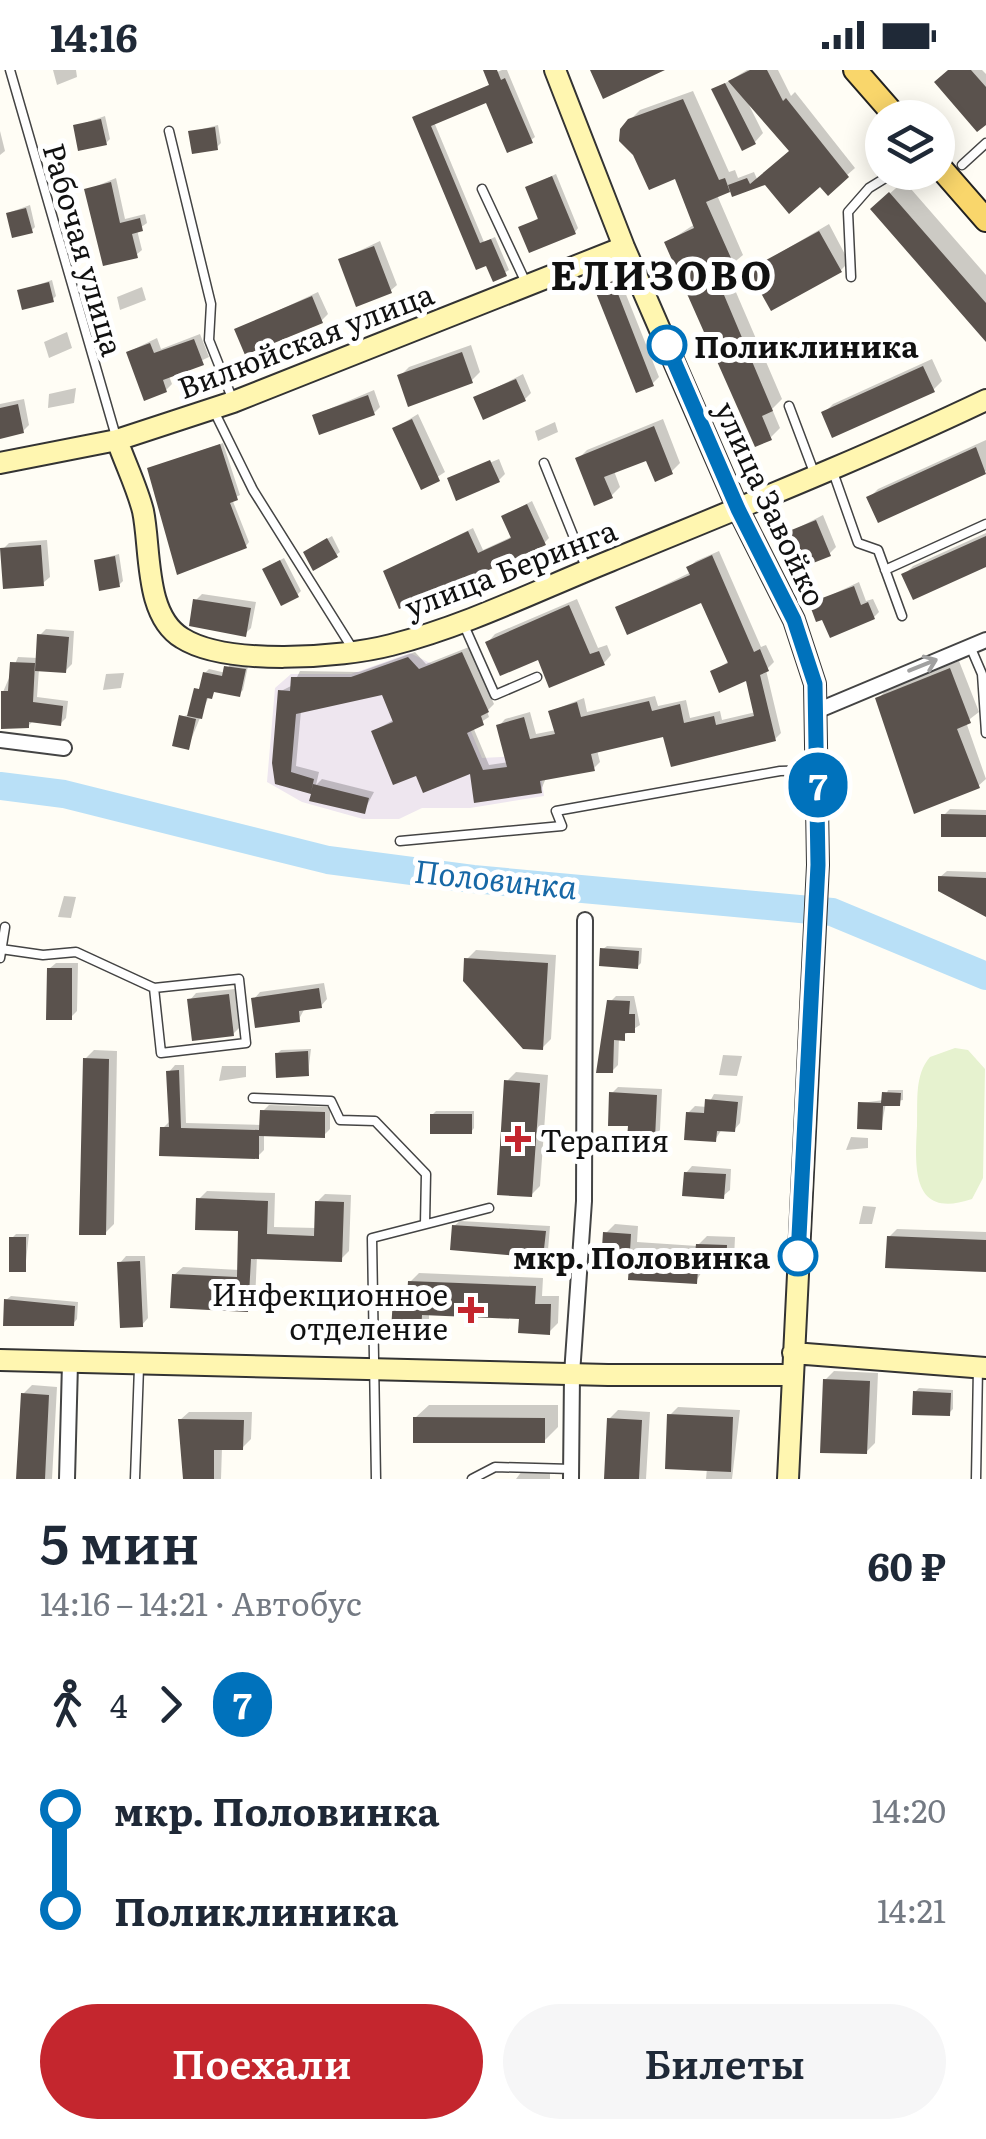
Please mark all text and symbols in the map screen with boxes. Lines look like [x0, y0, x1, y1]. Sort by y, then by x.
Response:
text: 14:16 [50, 7, 138, 64]
map controls [865, 100, 955, 190]
button: layers [865, 100, 955, 190]
street label: Рабочая улица [34, 138, 137, 361]
district label: ЕЛИЗОВО [550, 243, 774, 302]
street label: Вилюйская улица [171, 270, 440, 408]
place label: Поликлиника [694, 323, 919, 367]
marker: Поликлиника [648, 326, 686, 364]
street label: улица Завойко [705, 393, 839, 613]
street label: улица Беринга [398, 506, 623, 628]
one-way arrow [907, 655, 938, 673]
line badge: 7 [786, 752, 850, 818]
text: 7 [808, 759, 828, 811]
water label: Половинка [412, 845, 580, 909]
place label: Терапия [540, 1117, 669, 1161]
marker: Терапия [505, 1126, 531, 1152]
place label: мкр. Половинка [513, 1234, 771, 1278]
marker: мкр. Половинка [779, 1237, 817, 1275]
place label: Инфекционное отделение [212, 1271, 448, 1349]
marker: Инфекционное отделение [458, 1297, 484, 1323]
text: 5 мин [40, 1499, 199, 1581]
text: 60 ₽ [867, 1536, 946, 1593]
text: 14:16 – 14:21 · Автобус [40, 1578, 362, 1626]
icon: walk [40, 1677, 95, 1732]
icon: forward [143, 1677, 198, 1732]
text: 7 [233, 1678, 252, 1730]
text: 4 [110, 1680, 128, 1728]
text: мкр. Половинка [114, 1781, 440, 1838]
text: 14:20 [872, 1785, 946, 1833]
text: Поликлиника [114, 1881, 399, 1938]
text: 14:21 [877, 1885, 946, 1933]
button: Поехали [40, 2004, 483, 2119]
button: Билеты [503, 2004, 946, 2119]

